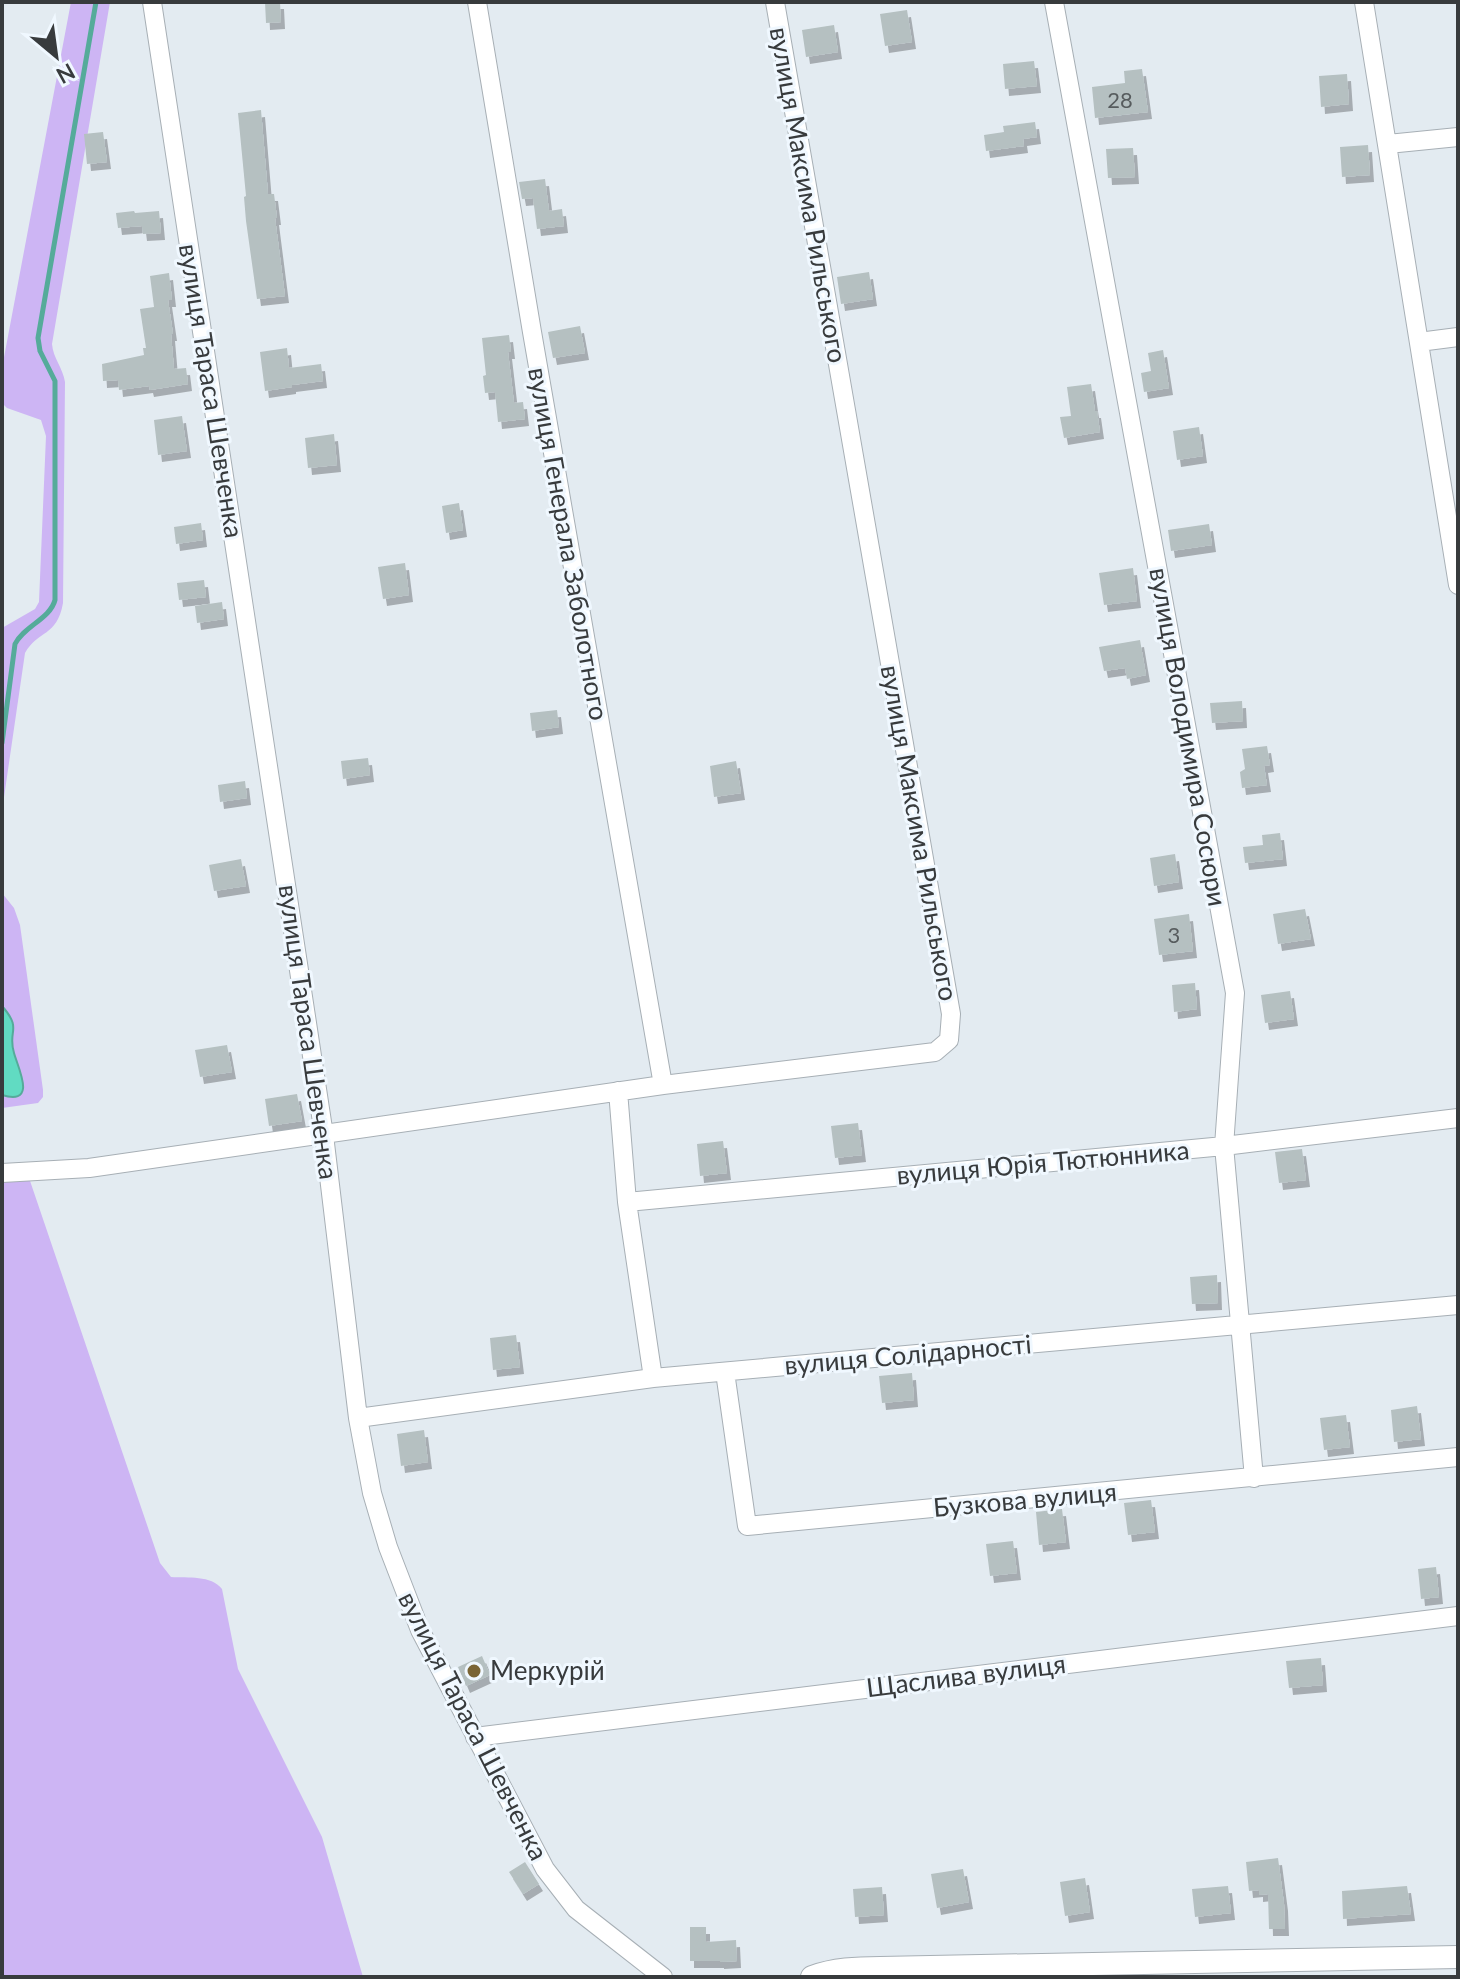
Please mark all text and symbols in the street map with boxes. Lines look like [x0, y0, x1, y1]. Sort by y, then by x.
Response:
north arrow [16, 16, 96, 96]
street label: вулиця Максима Рильського [764, 24, 854, 365]
text: N [52, 58, 80, 90]
house number: 28 [1107, 86, 1133, 113]
street label: вулиця Тараса Шевченка [173, 242, 251, 540]
street label: вулиця Генерала Заболотного [522, 365, 616, 723]
street label: вулиця Володимира Сосюри [1143, 565, 1235, 909]
street label: вулиця Максима Рильського [875, 662, 965, 1003]
street label: вулиця Тараса Шевченка [272, 882, 346, 1181]
house number: 3 [1168, 921, 1180, 948]
street label: вулиця Юрія Тютюнника [895, 1133, 1191, 1191]
street label: вулиця Солідарності [783, 1327, 1033, 1381]
street label: Бузкова вулиця [932, 1475, 1118, 1523]
street label: вулиця Тараса Шевченка [392, 1586, 556, 1865]
street label: Щаслива вулиця [864, 1647, 1067, 1703]
place label: Меркурій [490, 1654, 605, 1686]
marker: Меркурій [465, 1662, 483, 1680]

